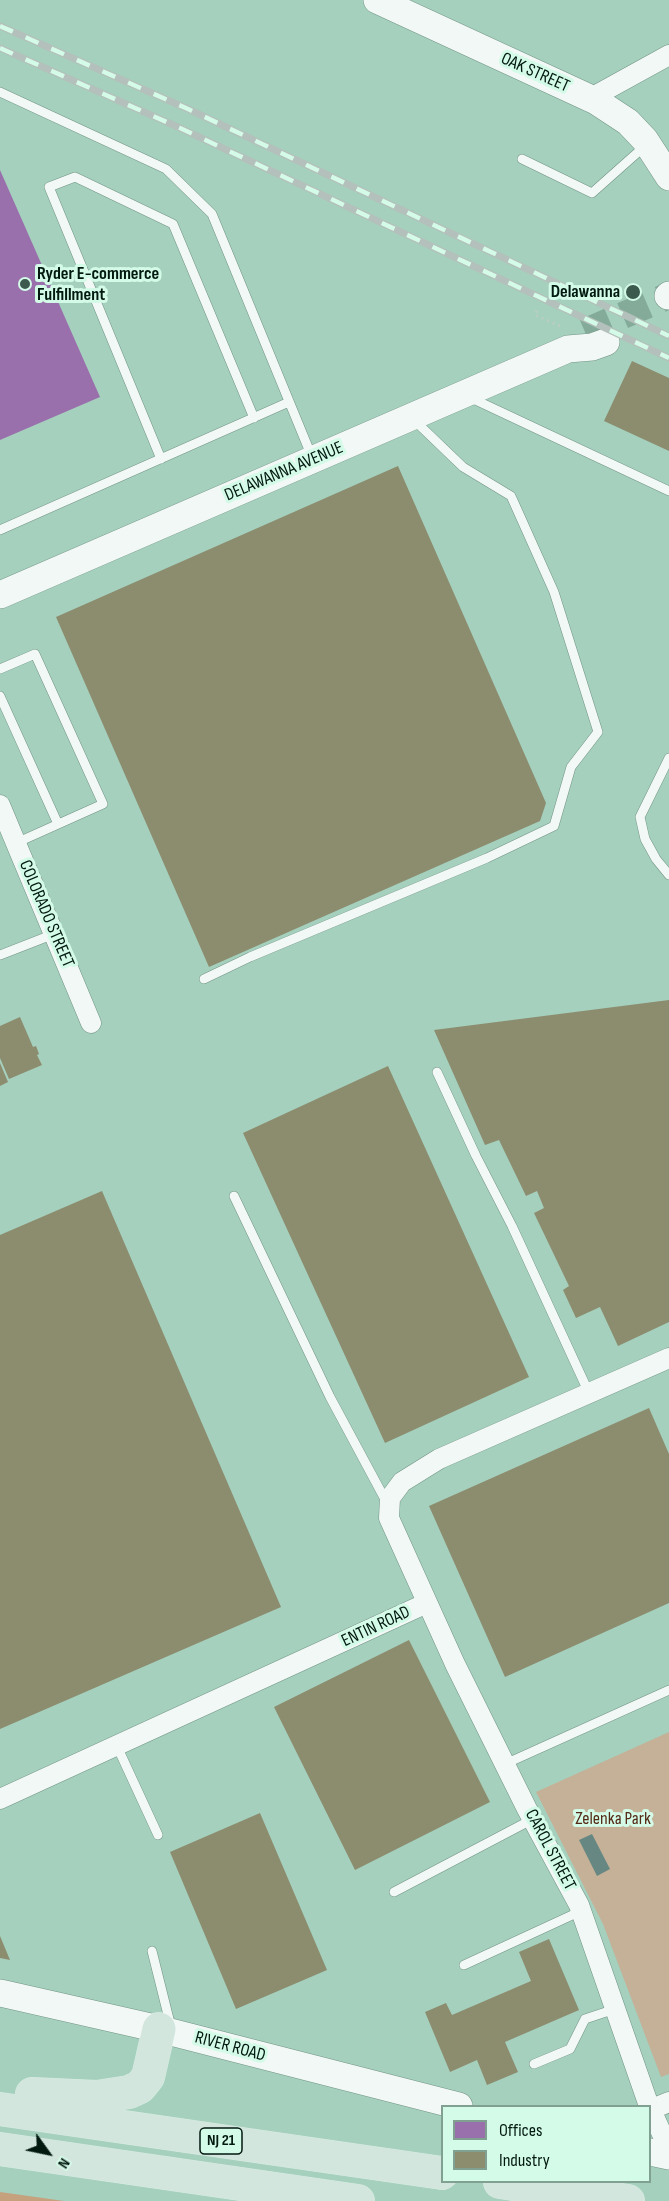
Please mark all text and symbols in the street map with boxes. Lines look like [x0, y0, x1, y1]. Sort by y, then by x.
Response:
street label: OAK STREET [497, 48, 573, 98]
place label: Ryder E-commerce Fulfillment [37, 263, 159, 306]
marker: Ryder E-commerce Fulfillment [18, 277, 32, 291]
place label: Delawanna [551, 281, 620, 303]
marker: Delawanna [624, 283, 642, 301]
street label: DELAWANNA AVENUE [222, 437, 346, 507]
street label: COLORADO STREET [14, 857, 78, 971]
street label: ENTIN ROAD [338, 1602, 414, 1652]
street label: CAROL STREET [520, 1806, 580, 1894]
park label: Zelenka Park [575, 1808, 651, 1830]
street label: RIVER ROAD [192, 2027, 268, 2067]
legend [441, 2105, 651, 2183]
text: Offices [499, 2120, 542, 2141]
north arrow [18, 2123, 78, 2183]
road number: NJ 21 [200, 2128, 242, 2154]
text: Industry [499, 2150, 550, 2171]
text: N [53, 2154, 74, 2172]

